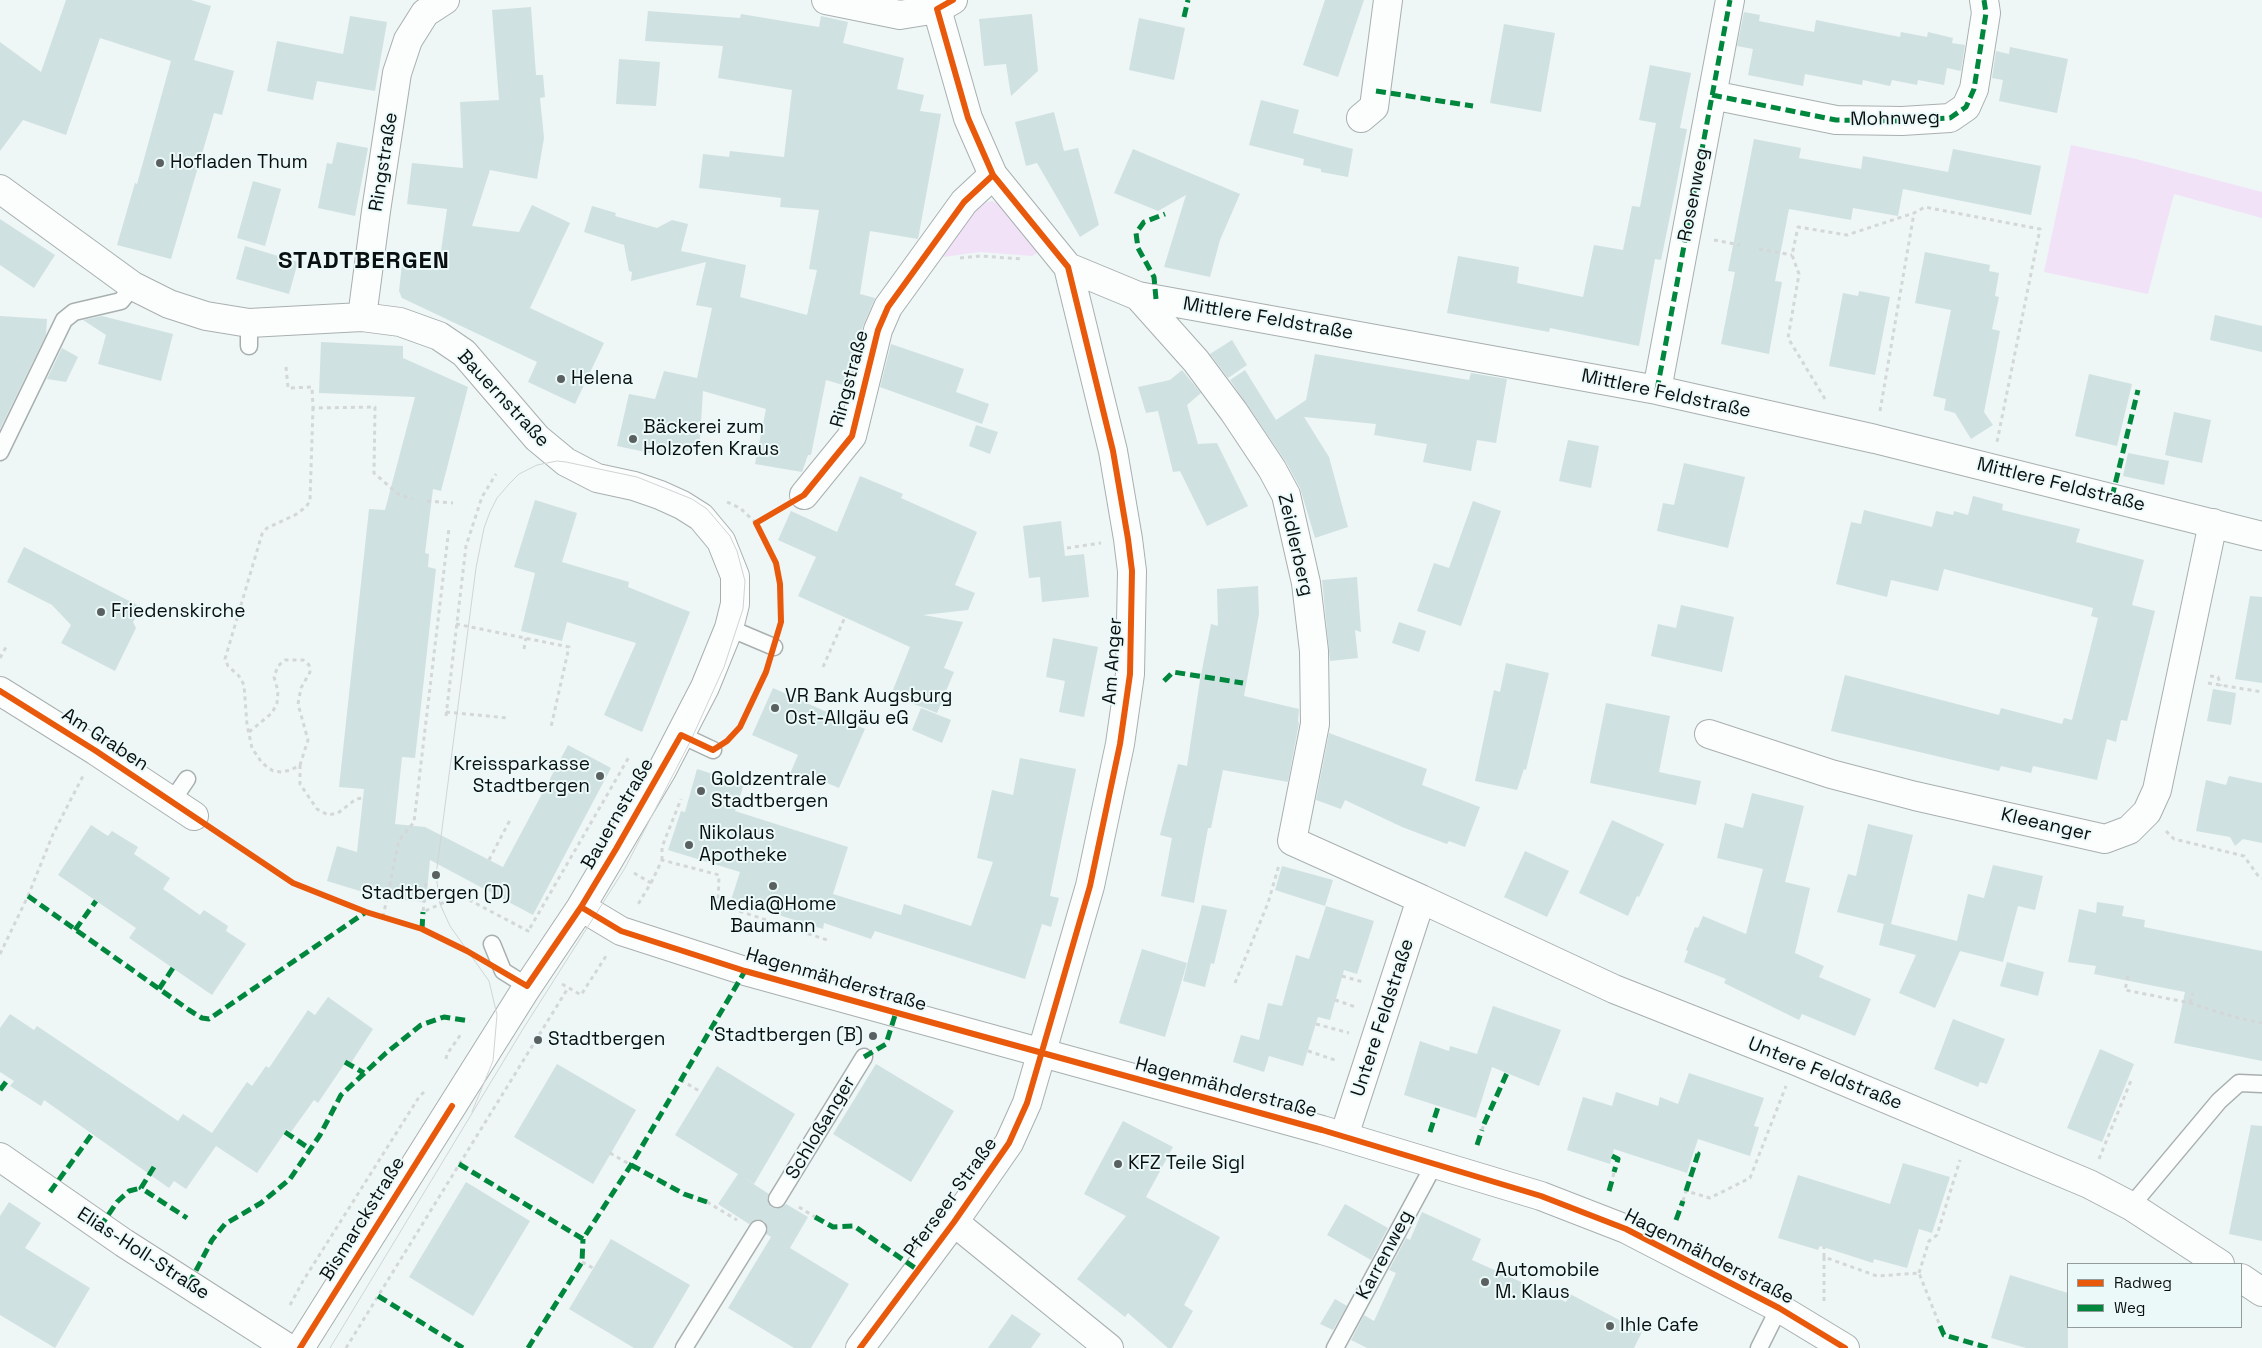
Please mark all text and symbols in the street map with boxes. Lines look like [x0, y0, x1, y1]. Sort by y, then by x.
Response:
street label: Mohnweg [1850, 107, 1940, 131]
street label: Ringstraße [365, 111, 403, 213]
street label: Rosenweg [1674, 146, 1714, 244]
place label: Hofladen Thum [170, 152, 308, 174]
marker: Hofladen Thum [154, 157, 166, 169]
district label: STADTBERGEN [277, 247, 451, 275]
street label: Mittlere Feldstraße [1181, 293, 1355, 345]
street label: Ringstraße [826, 328, 874, 430]
street label: Bauernstraße [452, 346, 554, 452]
street label: Mittlere Feldstraße [1579, 365, 1753, 423]
place label: Helena [571, 368, 633, 390]
marker: Helena [555, 373, 567, 385]
place label: Bäckerei zum Holzofen Kraus [643, 417, 779, 461]
marker: Bäckerei zum Holzofen Kraus [627, 433, 639, 445]
street label: Mittlere Feldstraße [1975, 453, 2147, 517]
street label: Zeidlerberg [1272, 492, 1318, 598]
place label: Friedenskirche [111, 601, 245, 623]
marker: Friedenskirche [95, 606, 107, 618]
street label: Am Anger [1099, 617, 1127, 705]
place label: VR Bank Augsburg Ost-Allgäu eG [785, 686, 953, 730]
marker: VR Bank Augsburg Ost-Allgäu eG [769, 702, 781, 714]
street label: Am Graben [57, 704, 153, 776]
place label: Kreissparkasse Stadtbergen [453, 754, 590, 798]
street label: Bauernstraße [577, 754, 659, 874]
place label: Goldzentrale Stadtbergen [711, 769, 828, 813]
marker: Kreissparkasse Stadtbergen [594, 770, 606, 782]
marker: Goldzentrale Stadtbergen [695, 785, 707, 797]
street label: Kleeanger [1999, 804, 2093, 846]
place label: Nikolaus Apotheke [699, 823, 787, 867]
marker: Nikolaus Apotheke [683, 839, 695, 851]
marker: Stadtbergen (D) [430, 869, 442, 881]
marker: Media@Home Baumann [767, 880, 779, 892]
place label: Stadtbergen (D) [361, 883, 511, 905]
place label: Media@Home Baumann [710, 894, 836, 938]
street label: Untere Feldstraße [1347, 936, 1419, 1100]
street label: Hagenmähderstraße [743, 943, 929, 1017]
place label: Stadtbergen (B) [714, 1025, 863, 1047]
place label: Stadtbergen [548, 1029, 665, 1051]
marker: Stadtbergen (B) [867, 1030, 879, 1042]
street label: Untere Feldstraße [1745, 1033, 1905, 1115]
marker: Stadtbergen [532, 1034, 544, 1046]
street label: Hagenmähderstraße [1133, 1053, 1319, 1123]
street label: Schloßanger [781, 1072, 861, 1184]
street label: Pferseer Straße [900, 1133, 1002, 1263]
street label: Bismarckstraße [316, 1153, 410, 1285]
place label: KFZ Teile Sigl [1128, 1153, 1245, 1175]
marker: KFZ Teile Sigl [1112, 1158, 1124, 1170]
street label: Elias-Holl-Straße [73, 1203, 213, 1305]
street label: Hagenmähderstraße [1620, 1204, 1798, 1310]
street label: Karrenweg [1352, 1206, 1418, 1304]
place label: Automobile M. Klaus [1495, 1260, 1600, 1304]
legend [2067, 1263, 2242, 1328]
text: Radweg [2114, 1273, 2172, 1292]
marker: Automobile M. Klaus [1479, 1276, 1491, 1288]
text: Weg [2114, 1298, 2145, 1317]
place label: Ihle Cafe [1620, 1315, 1699, 1337]
marker: Ihle Cafe [1604, 1320, 1616, 1332]

